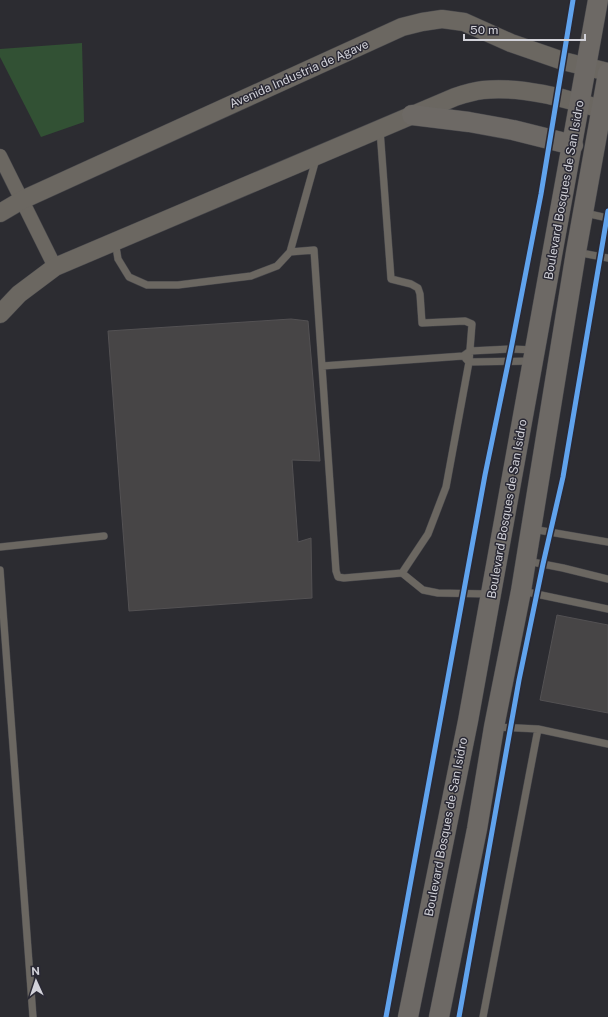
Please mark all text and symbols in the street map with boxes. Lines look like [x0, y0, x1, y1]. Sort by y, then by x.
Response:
scale bar [464, 16, 585, 42]
text: 50 m [470, 23, 498, 37]
street label: Avenida Industria de Agave [227, 37, 371, 111]
street label: Boulevard Bosques de San Isidro [541, 99, 587, 281]
street label: Boulevard Bosques de San Isidro [484, 418, 530, 600]
street label: Boulevard Bosques de San Isidro [422, 736, 470, 918]
north arrow [16, 961, 56, 1001]
text: N [31, 965, 40, 977]

